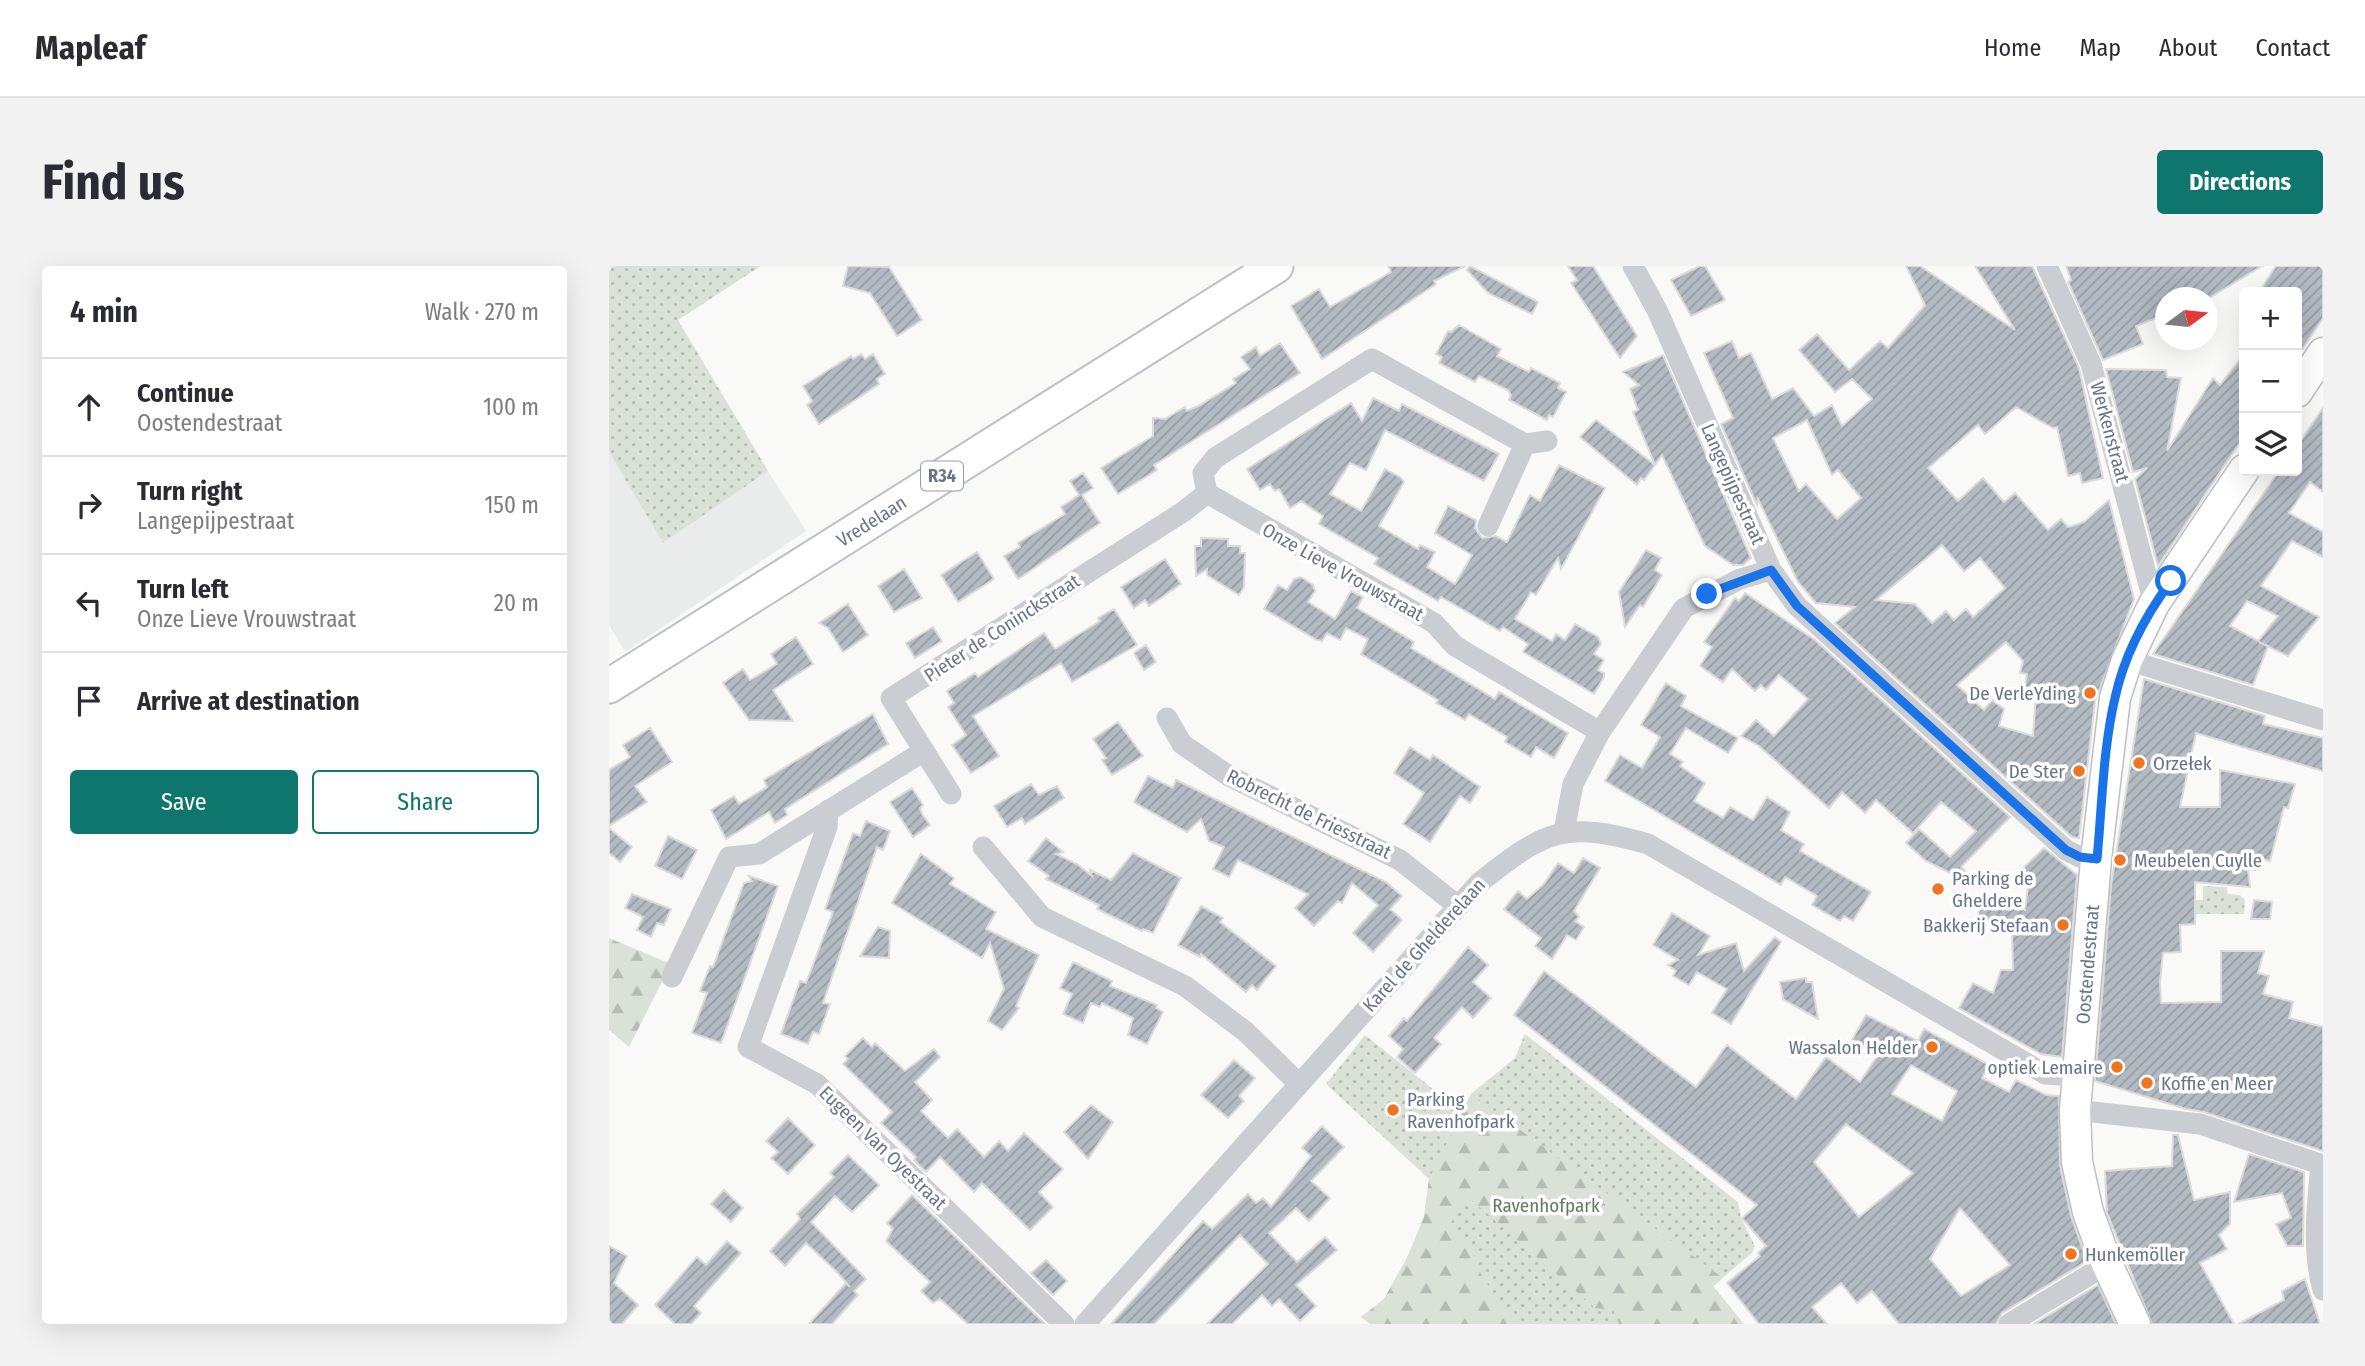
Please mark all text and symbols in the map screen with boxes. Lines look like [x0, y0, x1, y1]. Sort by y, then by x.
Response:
text: Mapleaf [35, 28, 146, 68]
text: Home [1984, 34, 2041, 62]
text: Map [2079, 34, 2121, 62]
text: About [2159, 34, 2217, 62]
text: Contact [2255, 34, 2330, 62]
button: Directions [2157, 150, 2323, 214]
text: Find us [42, 153, 185, 212]
north arrow [2155, 287, 2218, 350]
map controls [2239, 287, 2302, 476]
button: + [2239, 287, 2302, 350]
text: 4 min [70, 294, 138, 330]
text: Walk · 270 m [425, 298, 539, 326]
button: − [2239, 350, 2302, 413]
text: Continue [137, 378, 234, 409]
street label: Werkenstraat [2086, 379, 2135, 486]
icon: ahead [70, 388, 108, 426]
text: 100 m [483, 393, 539, 421]
text: Oostendestraat [137, 409, 282, 437]
button: layers [2239, 413, 2302, 476]
street label: Langepijpestraat [1696, 420, 1770, 549]
road number: R34 [921, 462, 963, 490]
text: Turn right [137, 476, 243, 507]
icon: right [70, 486, 108, 524]
street label: Vredelaan [832, 490, 910, 551]
text: 150 m [484, 491, 539, 519]
text: Langepijpestraat [137, 507, 294, 535]
street label: Onze Lieve Vrouwstraat [1258, 518, 1428, 626]
route start [2155, 565, 2186, 596]
street label: Pieter de Coninckstraat [920, 569, 1085, 687]
text: Turn left [137, 574, 229, 605]
route end [1691, 578, 1722, 609]
icon: left [70, 584, 108, 622]
text: 20 m [494, 589, 539, 617]
text: Onze Lieve Vrouwstraat [137, 605, 356, 633]
icon: arrive [70, 682, 108, 720]
place label: De VerleYding [1969, 682, 2076, 705]
marker: De VerleYding [2082, 685, 2098, 701]
text: Arrive at destination [137, 686, 360, 717]
place label: Orzełek [2153, 752, 2212, 775]
marker: Orzełek [2131, 755, 2147, 771]
place label: De Ster [2009, 760, 2065, 783]
marker: De Ster [2071, 763, 2087, 779]
street label: Robrecht de Friesstraat [1223, 764, 1396, 864]
button: Save [70, 770, 298, 834]
button: Share [312, 770, 539, 834]
place label: Meubelen Cuylle [2134, 849, 2262, 872]
marker: Meubelen Cuylle [2112, 852, 2128, 868]
place label: Parking de Gheldere [1952, 867, 2034, 912]
street label: Karel de Ghelderelaan [1358, 873, 1490, 1017]
marker: Parking de Gheldere [1930, 881, 1946, 897]
street label: Oostendestraat [2071, 903, 2104, 1025]
place label: Bakkerij Stefaan [1923, 914, 2049, 937]
marker: Bakkerij Stefaan [2055, 917, 2071, 933]
place label: Wassalon Helder [1789, 1036, 1918, 1059]
marker: Wassalon Helder [1924, 1039, 1940, 1055]
place label: optiek Lemaire [1988, 1056, 2103, 1079]
marker: optiek Lemaire [2109, 1059, 2125, 1075]
place label: Koffie en Meer [2161, 1072, 2274, 1095]
marker: Koffie en Meer [2139, 1075, 2155, 1091]
street label: Eugeen Van Oyestraat [815, 1081, 952, 1215]
place label: Parking Ravenhofpark [1407, 1088, 1515, 1133]
marker: Parking Ravenhofpark [1385, 1102, 1401, 1118]
park label: Ravenhofpark [1492, 1194, 1600, 1217]
place label: Hunkemöller [2085, 1243, 2185, 1266]
marker: Hunkemöller [2063, 1246, 2079, 1262]

